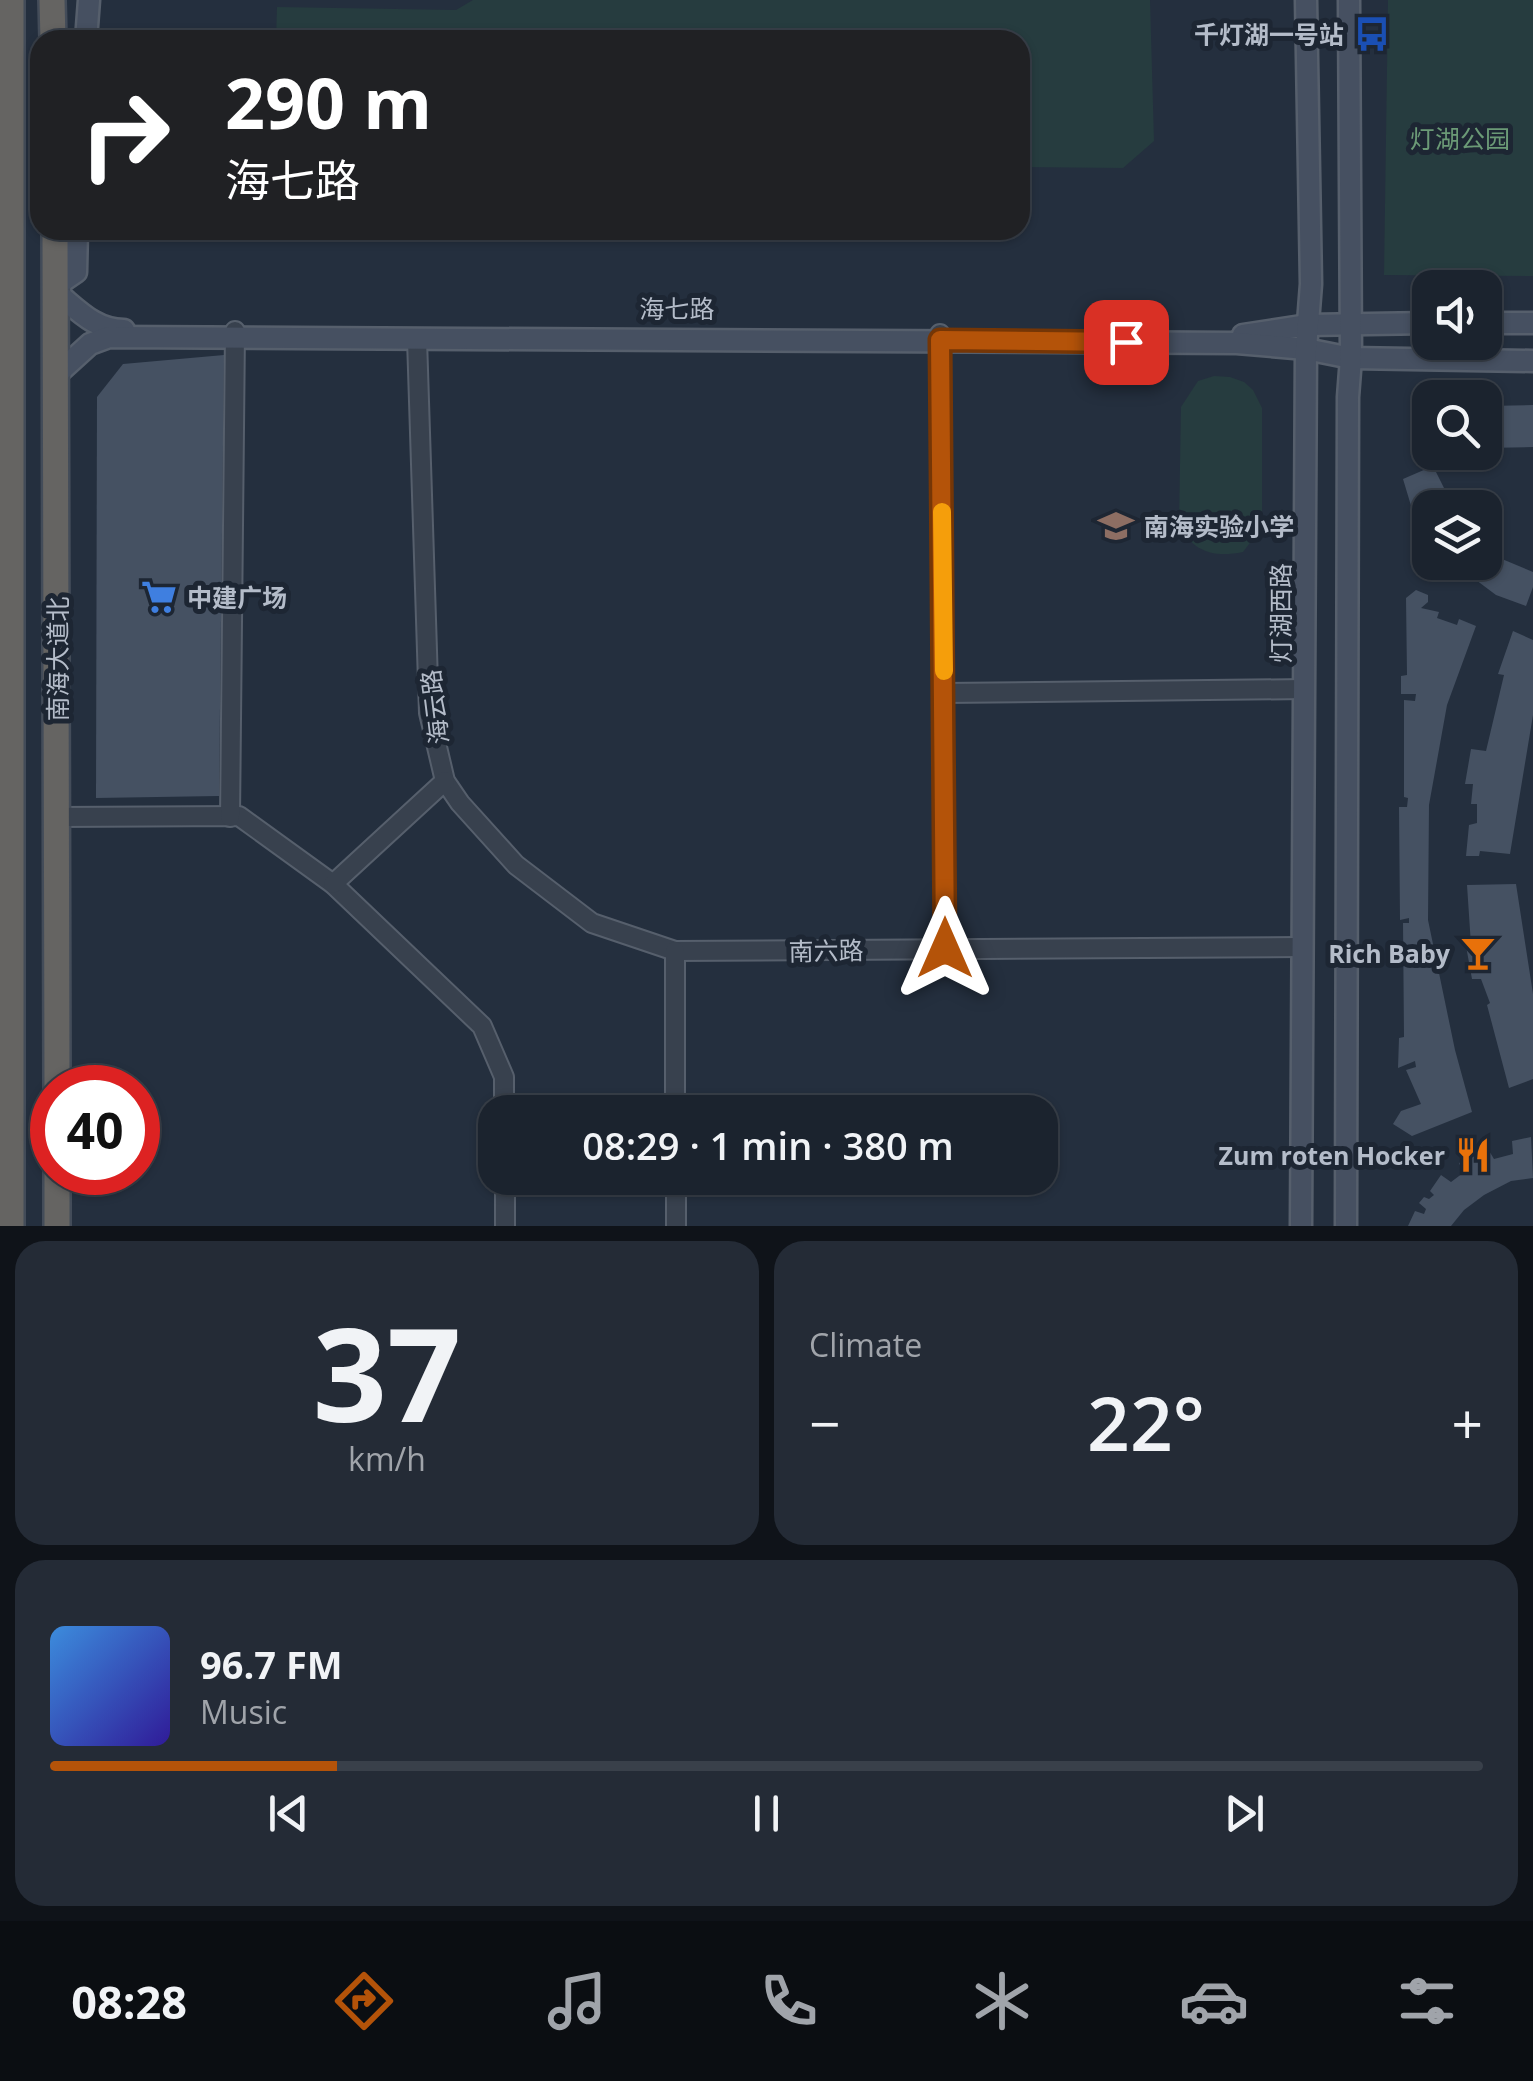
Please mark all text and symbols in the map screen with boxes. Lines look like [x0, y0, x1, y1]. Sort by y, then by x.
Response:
bus stop icon: 千灯湖一号站 [1353, 15, 1391, 53]
place label: 千灯湖一号站 [1194, 17, 1344, 51]
text: 290 m [225, 54, 432, 150]
icon: right [60, 70, 190, 200]
park label: 灯湖公园 [1410, 121, 1510, 155]
text: 海七路 [225, 149, 360, 210]
map controls [1412, 270, 1502, 580]
button: sound [1412, 270, 1502, 360]
street label: 海七路 [639, 291, 715, 325]
pin [1084, 300, 1169, 385]
icon: arrive [1099, 315, 1154, 370]
button: search [1412, 380, 1502, 470]
button: layers [1412, 490, 1502, 580]
school or university icon: 南海实验小学 [1097, 507, 1135, 545]
place label: 南海实验小学 [1144, 509, 1294, 543]
street label: 灯湖西路 [1263, 563, 1297, 663]
supermarket icon: 中建广场 [140, 578, 178, 616]
place label: 中建广场 [187, 580, 287, 614]
street label: 南海大道北 [40, 596, 74, 722]
street label: 海云路 [413, 668, 455, 746]
position arrow [893, 896, 997, 1000]
street label: 南六路 [788, 932, 864, 968]
bar icon: Rich Baby [1459, 934, 1497, 972]
place label: Rich Baby [1328, 936, 1451, 970]
speed limit sign: 40 [30, 1065, 160, 1195]
text: 08:29 · 1 min · 380 m [582, 1119, 954, 1171]
restaurant icon: Zum roten Hocker [1454, 1136, 1492, 1174]
place label: Zum roten Hocker [1219, 1138, 1445, 1172]
text: 37 [313, 1283, 461, 1460]
text: Climate [809, 1323, 922, 1366]
text: 22° [1087, 1371, 1205, 1473]
text: − [809, 1385, 840, 1460]
text: + [1452, 1385, 1483, 1460]
text: km/h [348, 1437, 426, 1480]
text: 96.7 FM [200, 1638, 343, 1690]
text: Music [200, 1690, 287, 1733]
icon: previous [261, 1786, 316, 1841]
icon: pause [739, 1786, 794, 1841]
icon: next [1217, 1786, 1272, 1841]
icon: directions [329, 1966, 399, 2036]
icon: music [542, 1966, 612, 2036]
icon: phone [754, 1966, 824, 2036]
icon: climate [967, 1966, 1037, 2036]
icon: car [1179, 1966, 1249, 2036]
icon: filters [1392, 1966, 1462, 2036]
text: 08:28 [71, 1971, 187, 2032]

